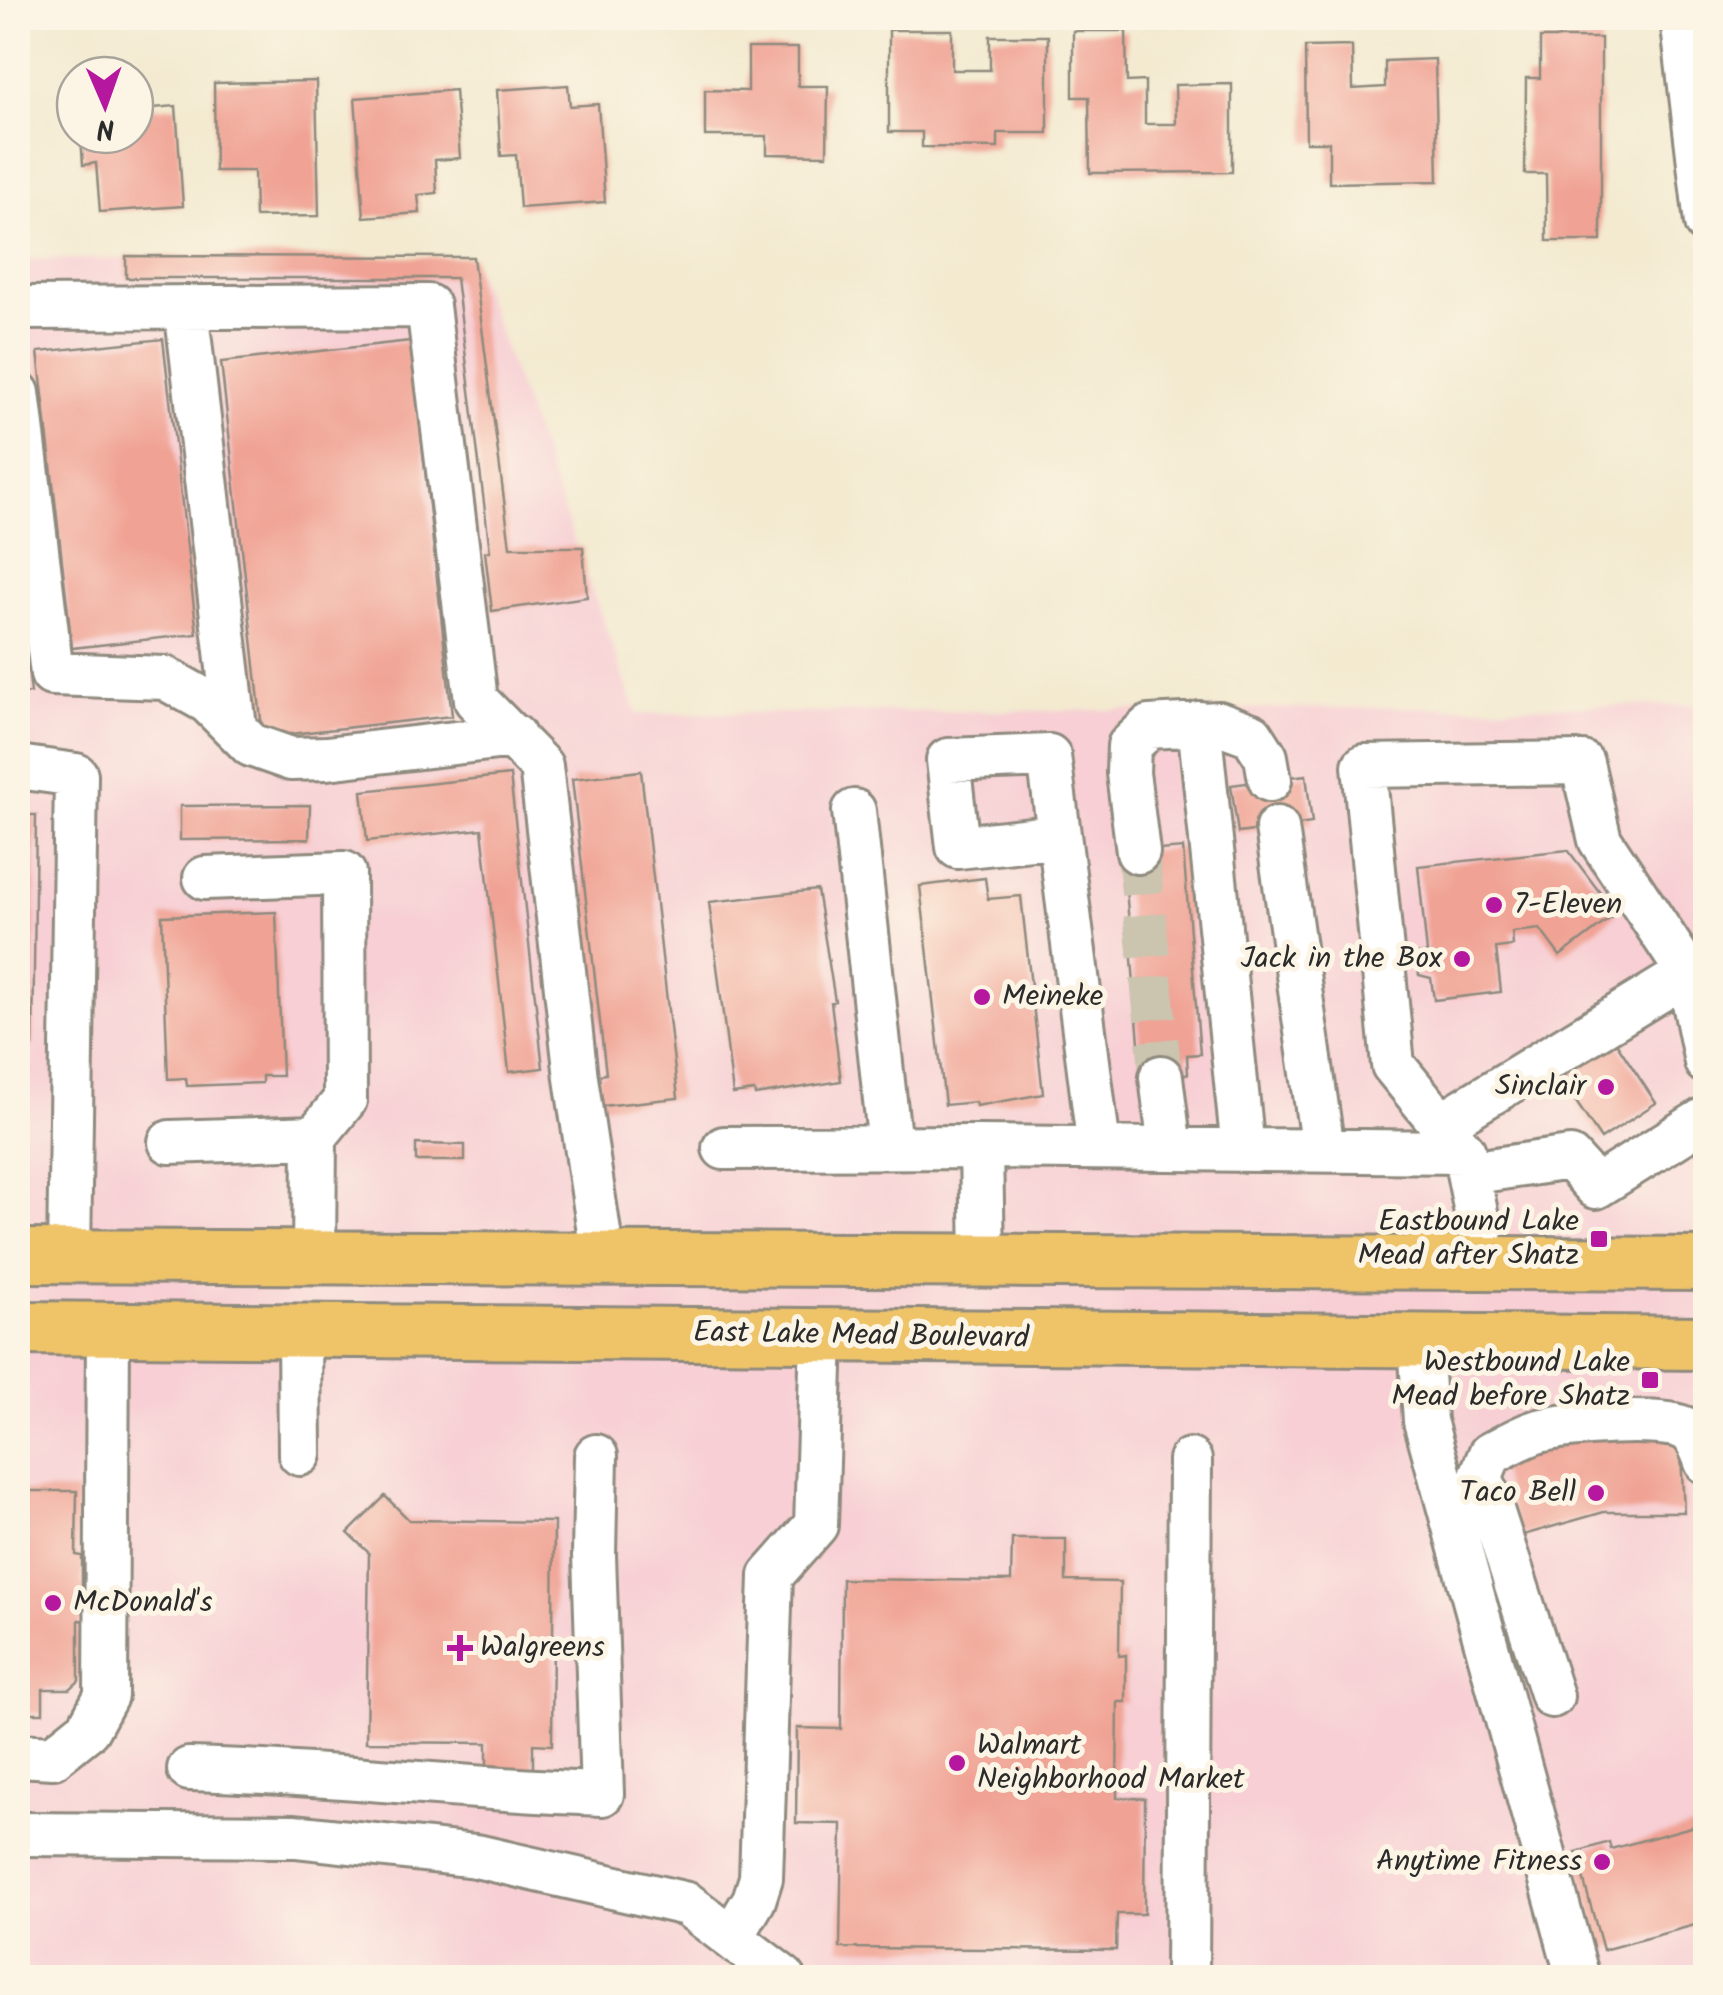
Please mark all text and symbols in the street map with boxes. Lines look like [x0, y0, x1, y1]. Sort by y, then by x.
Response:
north arrow [55, 55, 155, 155]
text: N [96, 105, 115, 150]
place label: 7-Eleven [1514, 881, 1622, 929]
marker: 7-Eleven [1483, 894, 1505, 916]
place label: Jack in the Box [1241, 935, 1443, 983]
marker: Jack in the Box [1451, 948, 1473, 970]
place label: Meineke [1002, 973, 1103, 1021]
marker: Meineke [971, 986, 993, 1008]
place label: Sinclair [1495, 1063, 1588, 1111]
marker: Sinclair [1595, 1076, 1617, 1098]
place label: Eastbound Lake Mead after Shatz [1357, 1198, 1579, 1280]
marker: Eastbound Lake Mead after Shatz [1588, 1228, 1610, 1250]
street label: East Lake Mead Boulevard [693, 1309, 1030, 1363]
place label: Westbound Lake Mead before Shatz [1391, 1339, 1630, 1421]
marker: Westbound Lake Mead before Shatz [1639, 1369, 1661, 1391]
place label: Taco Bell [1460, 1469, 1576, 1517]
marker: Taco Bell [1585, 1482, 1607, 1504]
place label: McDonald's [73, 1579, 213, 1627]
marker: McDonald's [42, 1592, 64, 1614]
place label: Walgreens [480, 1624, 605, 1672]
marker: Walgreens [449, 1637, 471, 1659]
place label: Walmart Neighborhood Market [977, 1722, 1245, 1804]
marker: Walmart Neighborhood Market [946, 1752, 968, 1774]
place label: Anytime Fitness [1376, 1838, 1582, 1886]
marker: Anytime Fitness [1591, 1851, 1613, 1873]

